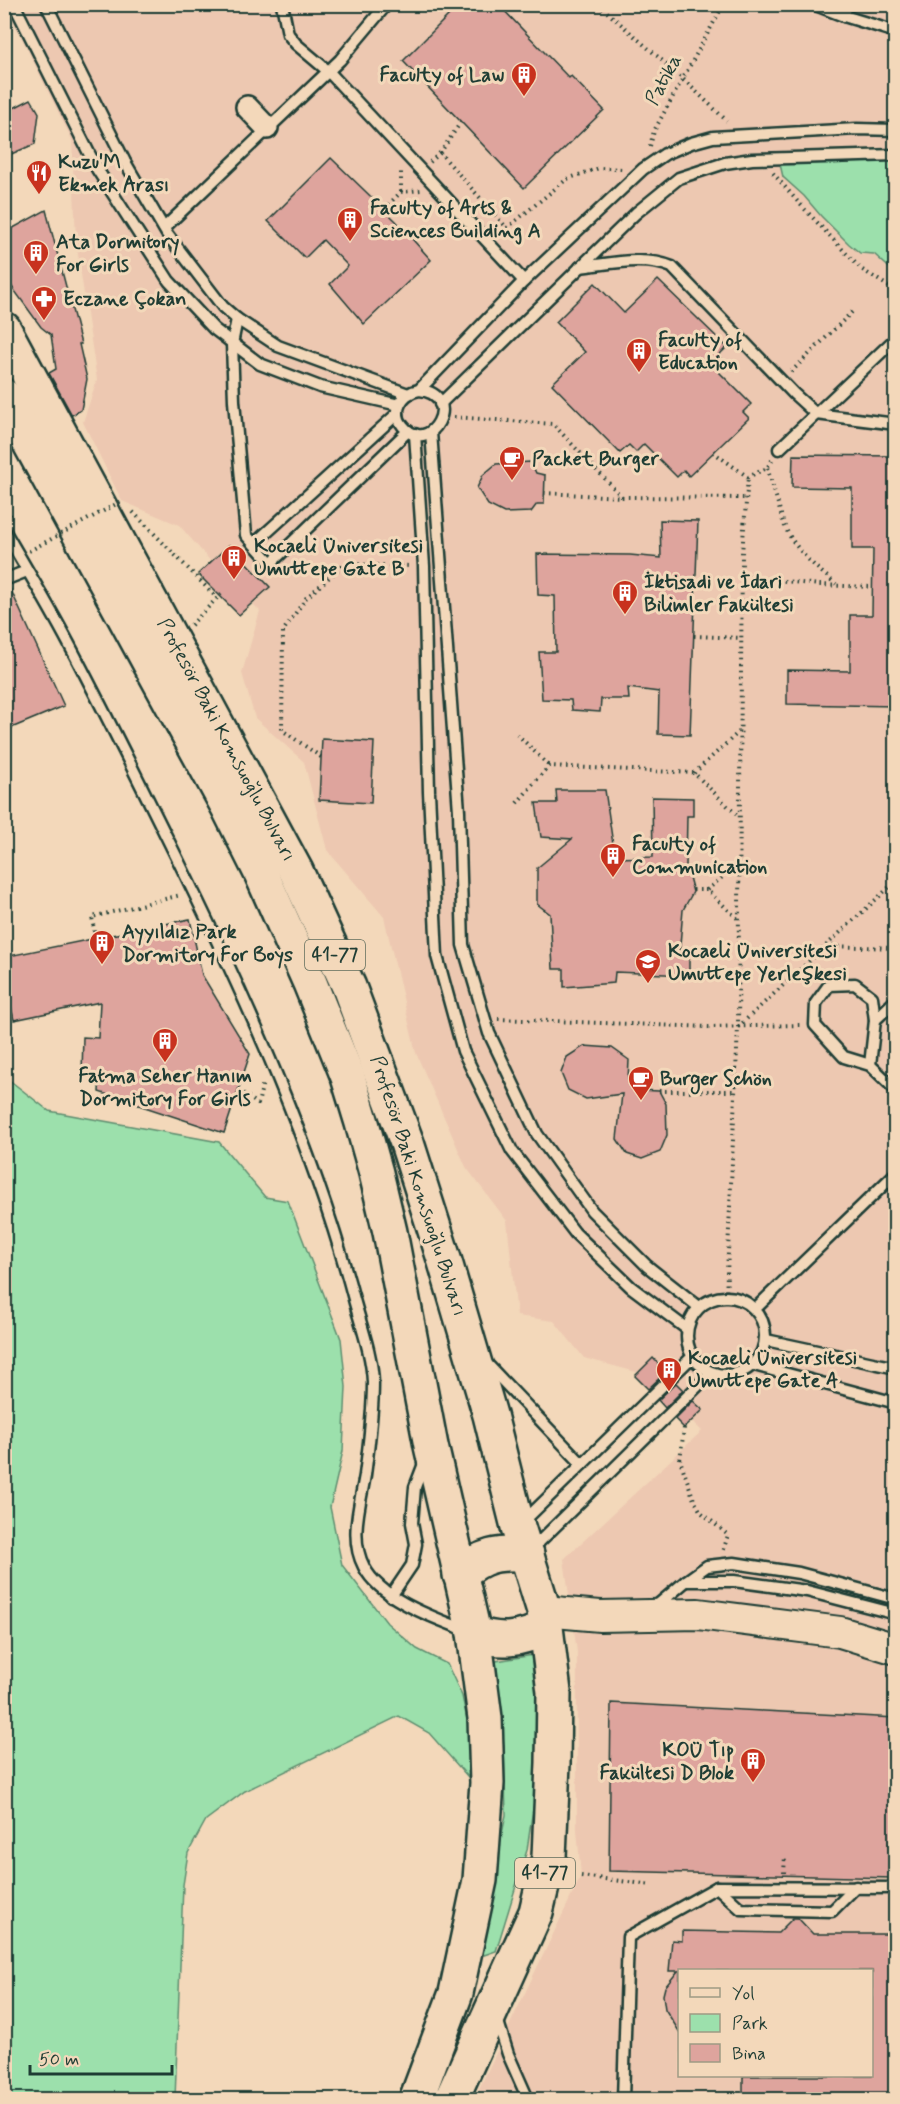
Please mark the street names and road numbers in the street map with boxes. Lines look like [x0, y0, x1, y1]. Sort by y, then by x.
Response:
street label: Patika [639, 50, 689, 110]
street label: Profesör Baki Komsuoğlu Bulvarı [150, 614, 302, 866]
road number: 41-77 [305, 940, 365, 970]
street label: Profesör Baki Komsuoğlu Bulvarı [363, 1052, 473, 1320]
road number: 41-77 [515, 1858, 575, 1888]

